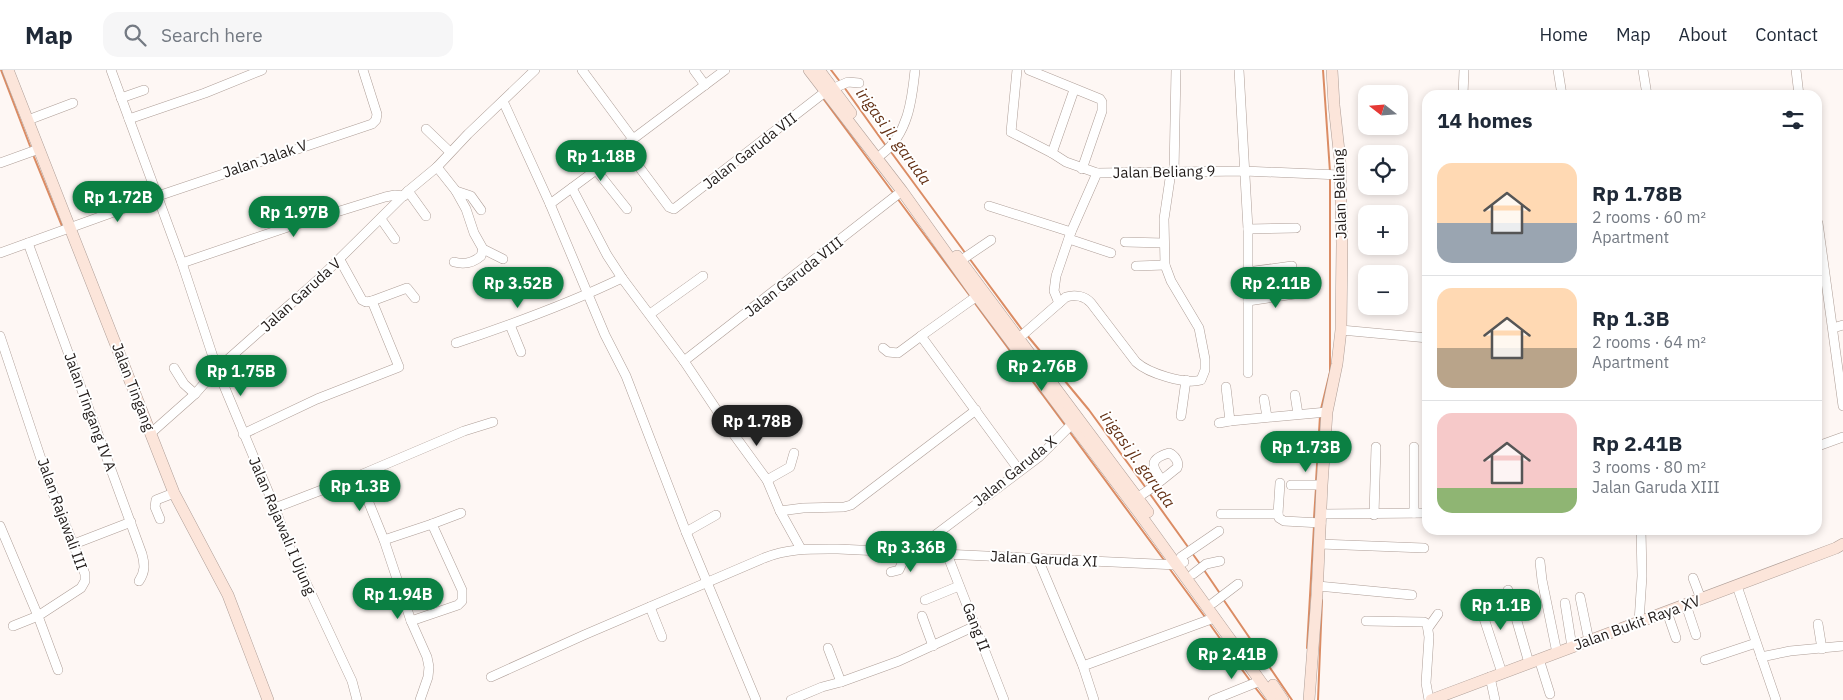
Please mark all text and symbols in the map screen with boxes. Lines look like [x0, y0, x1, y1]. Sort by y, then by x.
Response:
search box [103, 12, 453, 57]
text: Map [25, 19, 73, 51]
icon: search [121, 21, 149, 49]
text: Search here [161, 23, 263, 47]
text: Home [1540, 23, 1588, 46]
text: Map [1616, 23, 1651, 46]
text: About [1679, 23, 1727, 46]
text: Contact [1755, 23, 1818, 46]
water label: irigasi jl. garuda [852, 84, 936, 188]
north arrow [1358, 85, 1408, 135]
map controls [1358, 85, 1408, 315]
text: 14 homes [1437, 106, 1533, 134]
icon: filters [1779, 106, 1807, 134]
street label: Jalan Garuda VII [699, 108, 800, 193]
street label: Jalan Jalak V [220, 135, 310, 182]
pin: Rp 1.18B [549, 140, 653, 182]
button: locate [1358, 145, 1408, 195]
text: Rp 1.18B [567, 146, 635, 166]
street label: Jalan Beliang [1328, 149, 1351, 239]
street label: Jalan Beliang 9 [1112, 161, 1215, 182]
text: Rp 1.78B [1592, 179, 1682, 207]
pin: Rp 1.72B [66, 180, 170, 223]
icon: home [1477, 183, 1537, 243]
text: Rp 1.72B [84, 187, 152, 207]
pin: Rp 1.97B [242, 196, 346, 238]
text: Rp 1.97B [260, 202, 328, 222]
button: + [1358, 205, 1408, 255]
text: 2 rooms · 60 m² [1592, 207, 1706, 227]
text: Apartment [1592, 227, 1669, 247]
street label: Jalan Garuda VIII [741, 232, 847, 321]
street label: Jalan Garuda V [257, 254, 345, 336]
button: − [1358, 265, 1408, 315]
pin: Rp 3.52B [466, 266, 570, 309]
pin: Rp 2.11B [1224, 266, 1328, 309]
text: Rp 3.52B [484, 273, 552, 293]
text: Rp 2.11B [1242, 273, 1310, 293]
text: Rp 1.3B [1592, 304, 1670, 332]
icon: home [1477, 308, 1537, 368]
text: 2 rooms · 64 m² [1592, 332, 1706, 352]
street label: Jalan Tingang [108, 340, 159, 434]
street label: Jalan Tingang IV A [60, 350, 121, 474]
pin: Rp 2.76B [990, 350, 1094, 392]
text: Apartment [1592, 352, 1669, 372]
pin: Rp 1.75B [189, 354, 293, 397]
text: Rp 2.76B [1008, 356, 1076, 376]
text: Rp 1.75B [207, 361, 275, 381]
pin: Rp 1.78B [705, 404, 809, 447]
water label: irigasi jl. garuda [1096, 407, 1180, 511]
text: Rp 1.78B [723, 411, 791, 431]
text: Rp 2.41B [1592, 429, 1682, 457]
pin: Rp 1.73B [1254, 430, 1358, 473]
street label: Jalan Garuda X [969, 431, 1060, 510]
icon: home [1477, 433, 1537, 493]
text: Rp 1.73B [1272, 437, 1340, 457]
street label: Jalan Rajawali I Ujung [245, 454, 320, 598]
street label: Jalan Rajawali III [33, 455, 92, 572]
text: 3 rooms · 80 m² [1592, 457, 1706, 477]
pin: Rp 1.3B [314, 470, 406, 512]
text: Rp 1.3B [330, 476, 390, 496]
text: Jalan Garuda XIII [1592, 477, 1720, 497]
pin: Rp 3.36B [859, 530, 963, 573]
text: Rp 3.36B [877, 537, 945, 557]
street label: Jalan Garuda XI [990, 546, 1098, 571]
pin: Rp 1.94B [346, 578, 450, 620]
text: Rp 1.94B [364, 584, 432, 604]
pin: Rp 1.1B [1455, 588, 1547, 631]
street label: Jalan Bukit Raya XV [1571, 591, 1703, 654]
text: Rp 1.1B [1471, 595, 1531, 615]
street label: Gang II [959, 600, 994, 654]
pin: Rp 2.41B [1180, 638, 1284, 680]
text: Rp 2.41B [1198, 644, 1266, 664]

